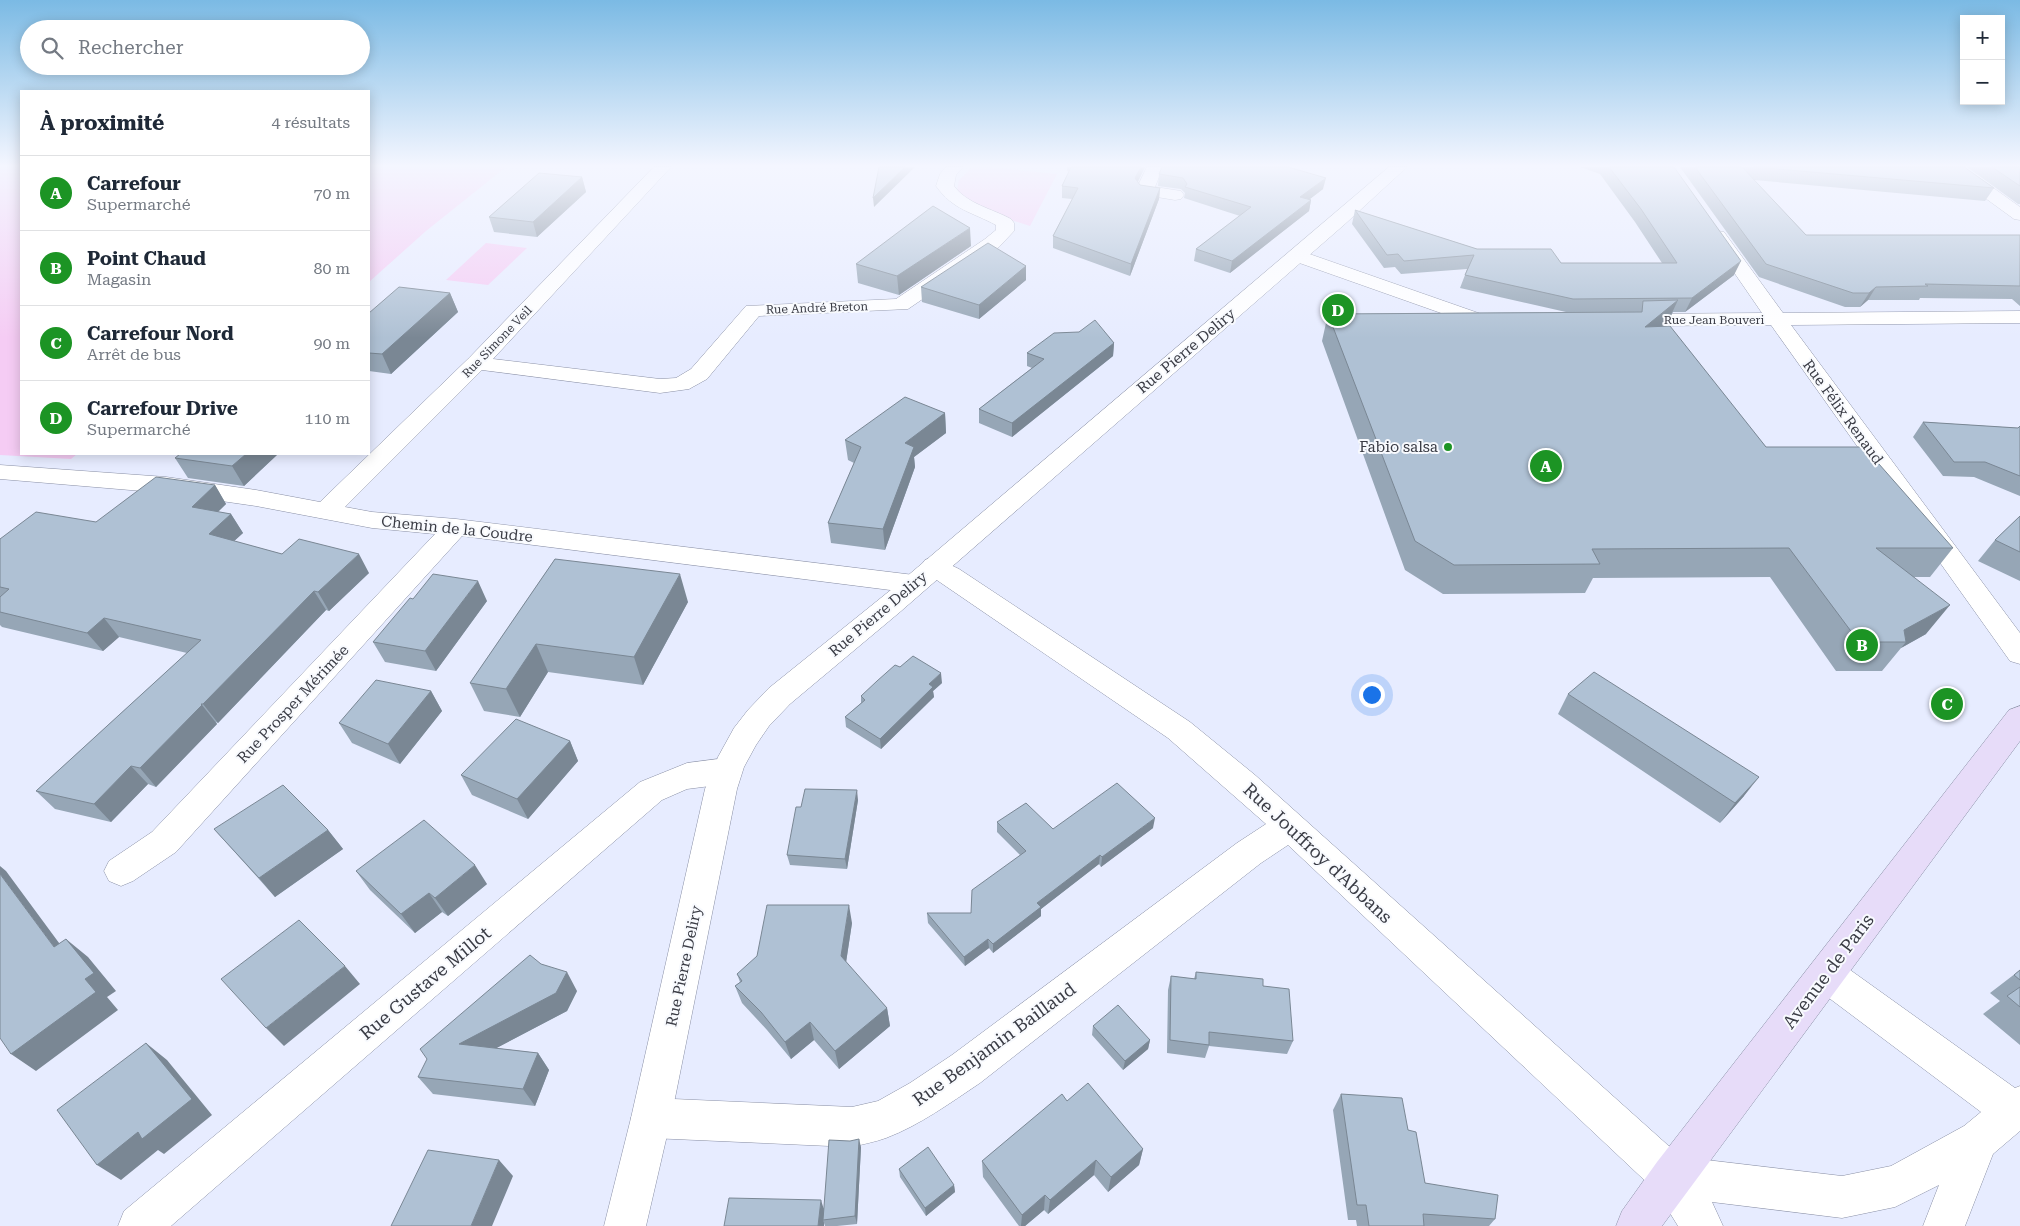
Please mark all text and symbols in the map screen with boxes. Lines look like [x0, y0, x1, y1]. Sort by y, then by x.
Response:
map controls [1960, 15, 2005, 105]
button: + [1960, 15, 2005, 60]
search box [20, 20, 370, 75]
icon: search [38, 34, 66, 62]
text: Rechercher [78, 36, 184, 59]
button: − [1960, 60, 2005, 105]
text: À proximité [40, 111, 164, 135]
text: 4 résultats [271, 113, 350, 132]
text: Carrefour [87, 172, 181, 195]
text: A [50, 184, 62, 203]
text: 70 m [313, 184, 350, 203]
text: Supermarché [87, 195, 191, 214]
text: Point Chaud [87, 247, 206, 270]
text: B [50, 259, 62, 278]
text: 80 m [313, 259, 350, 278]
text: Magasin [87, 270, 151, 289]
pin: D [1322, 291, 1354, 329]
street label: Rue André Breton [766, 299, 869, 317]
street label: Rue Simone Veil [459, 303, 535, 381]
street label: Rue Pierre Deliry [1133, 305, 1239, 397]
street label: Rue Jean Bouveri [1664, 313, 1764, 327]
text: Carrefour Nord [87, 322, 234, 345]
text: C [50, 334, 62, 353]
text: 90 m [313, 334, 350, 353]
text: Arrêt de bus [87, 345, 181, 364]
street label: Rue Félix Renaud [1799, 356, 1887, 468]
text: Carrefour Drive [87, 397, 238, 420]
text: D [50, 409, 62, 428]
text: 110 m [304, 409, 350, 428]
text: Supermarché [87, 420, 191, 439]
place label: Fabio salsa [1359, 438, 1438, 456]
marker: Fabio salsa [1442, 441, 1454, 453]
pin: A [1530, 447, 1562, 485]
street label: Chemin de la Coudre [380, 512, 534, 546]
street label: Rue Pierre Deliry [825, 568, 931, 660]
pin: B [1846, 626, 1878, 664]
street label: Rue Prosper Mérimée [234, 641, 352, 767]
your location [1359, 682, 1385, 708]
pin: C [1931, 685, 1963, 723]
street label: Rue Jouffroy d'Abbans [1239, 779, 1397, 927]
street label: Rue Pierre Deliry [662, 904, 706, 1028]
street label: Avenue de Paris [1778, 910, 1878, 1032]
street label: Rue Gustave Millot [355, 922, 495, 1044]
street label: Rue Benjamin Baillaud [909, 978, 1080, 1110]

